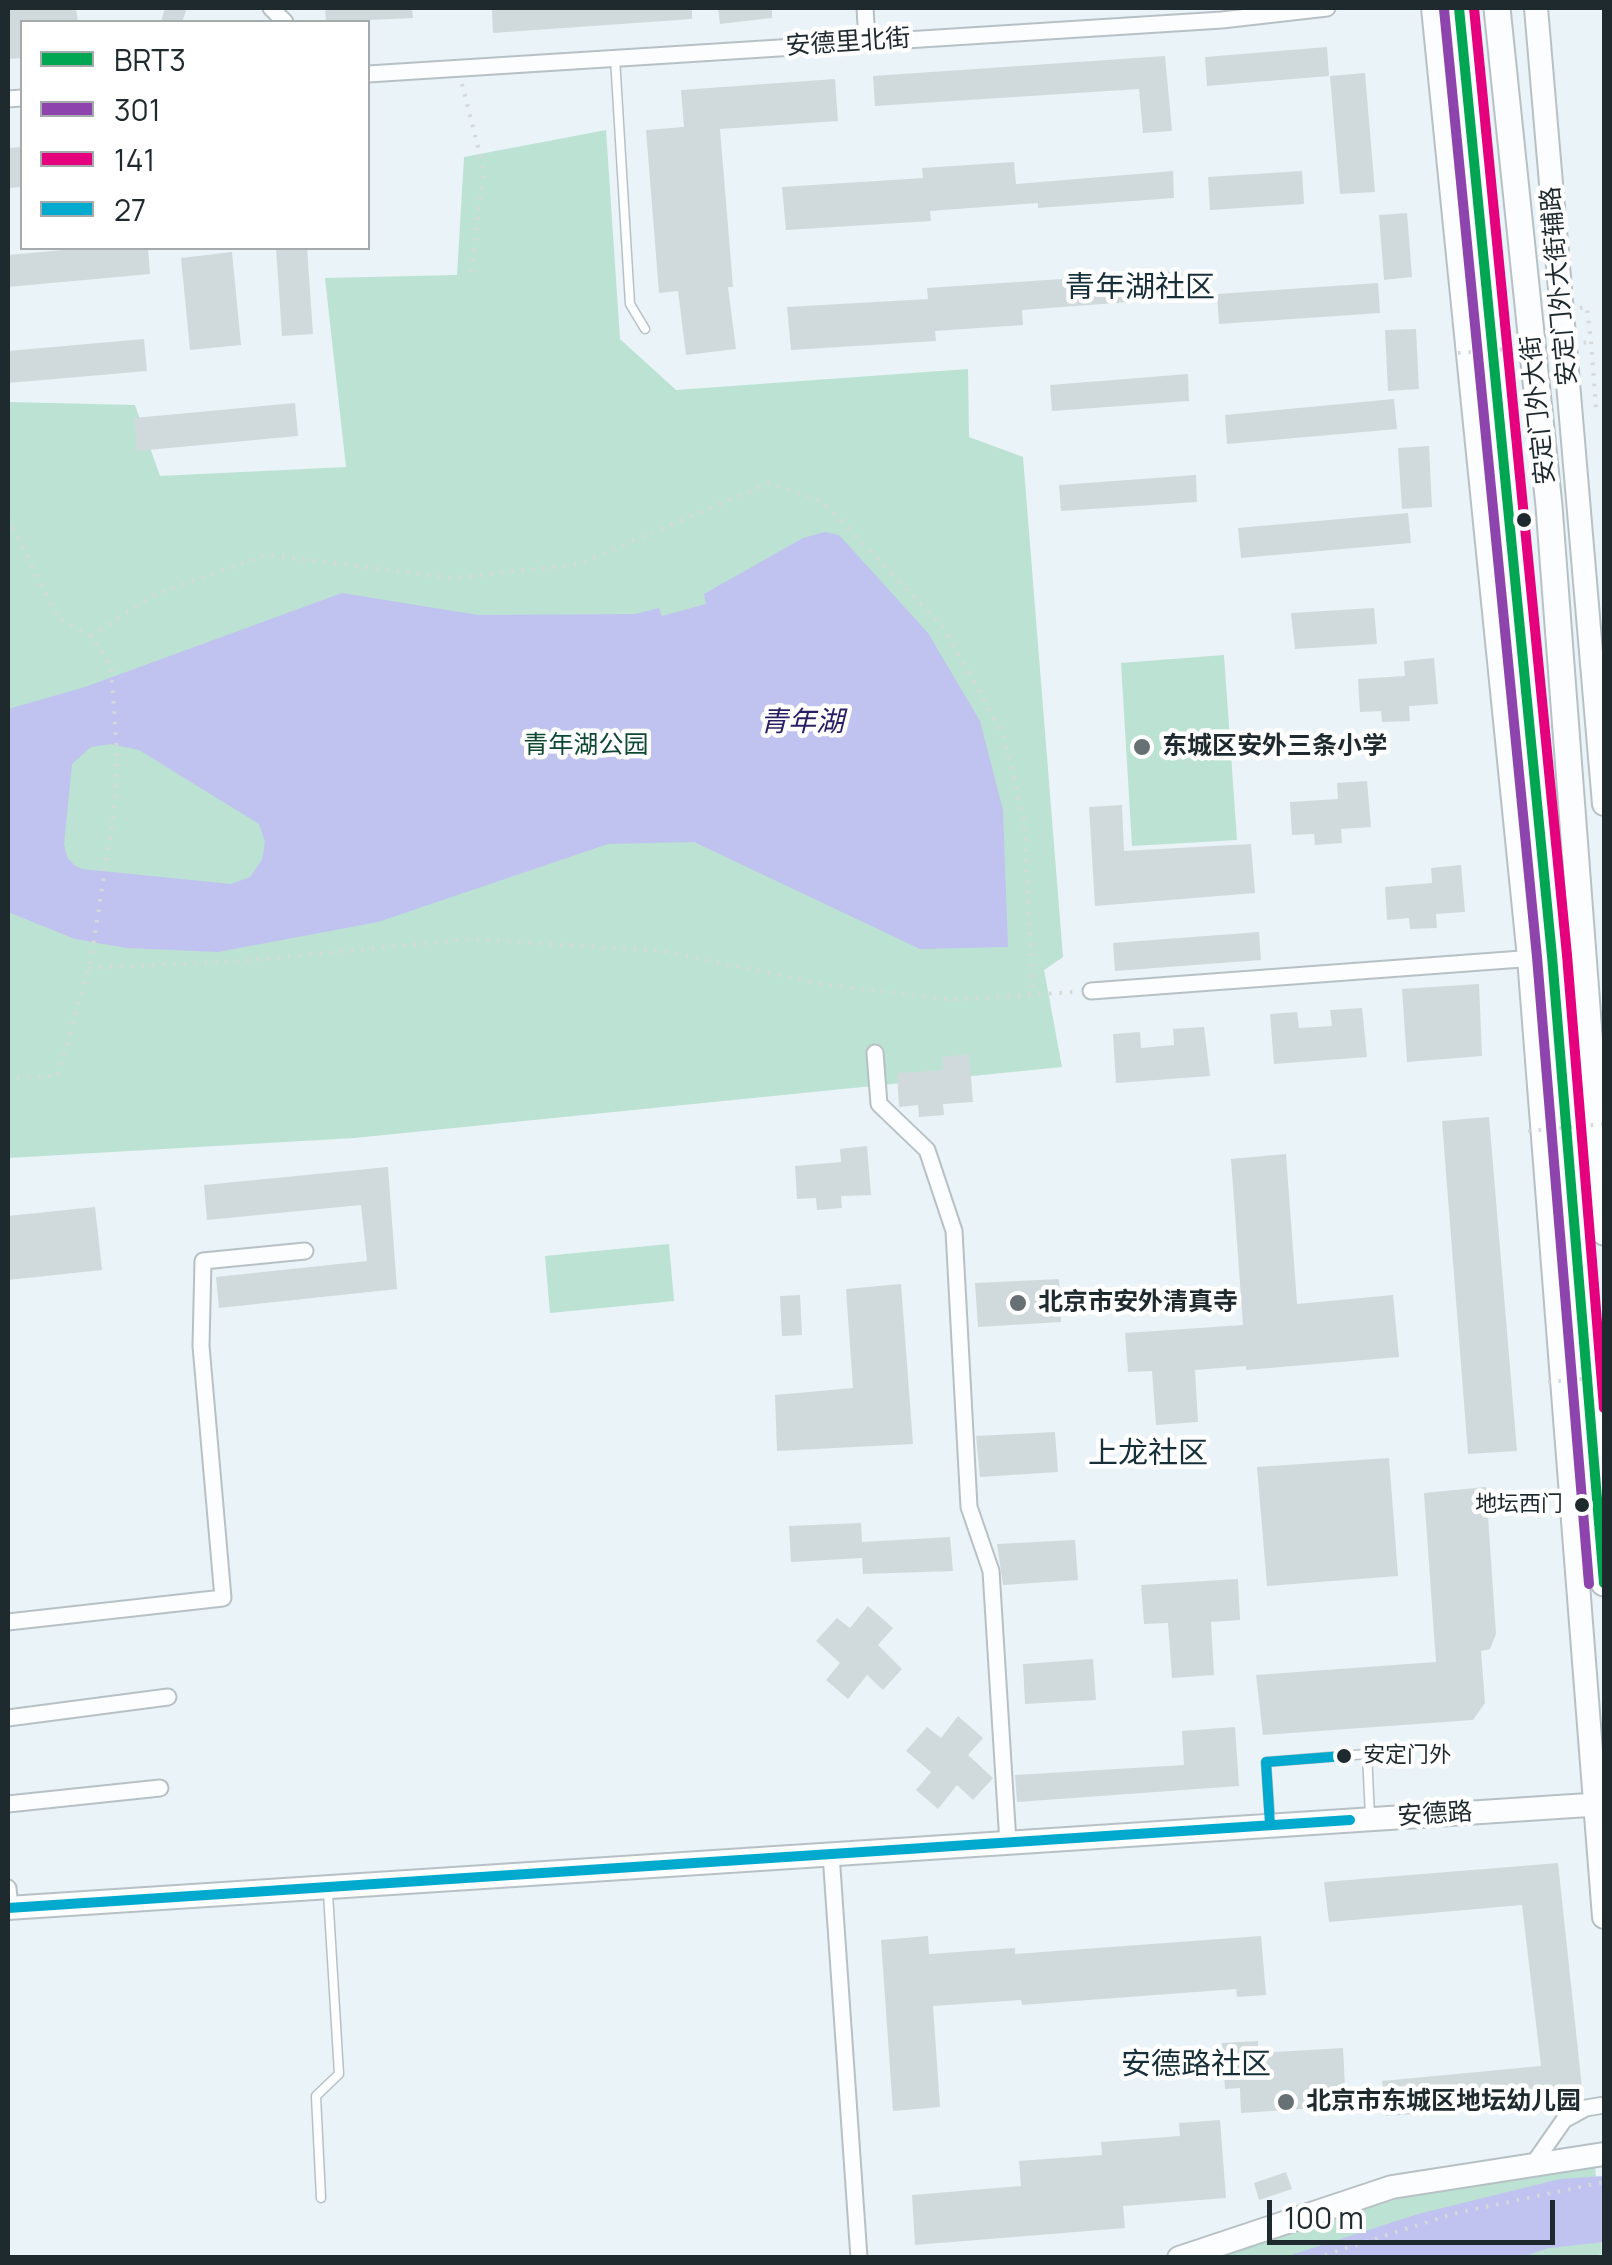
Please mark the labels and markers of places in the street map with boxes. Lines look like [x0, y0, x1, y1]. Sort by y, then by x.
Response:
unlabelled marker [1514, 510, 1534, 530]
place label: 东城区安外三条小学 [1162, 732, 1387, 762]
marker: 东城区安外三条小学 [1131, 736, 1153, 758]
place label: 北京市安外清真寺 [1038, 1288, 1238, 1318]
marker: 北京市安外清真寺 [1007, 1292, 1029, 1314]
place label: 地坛西门 [1475, 1492, 1563, 1518]
marker: 地坛西门 [1572, 1495, 1592, 1515]
place label: 安定门外 [1363, 1743, 1451, 1769]
marker: 安定门外 [1334, 1746, 1354, 1766]
place label: 北京市东城区地坛幼儿园 [1306, 2087, 1581, 2117]
marker: 北京市东城区地坛幼儿园 [1275, 2091, 1297, 2113]

